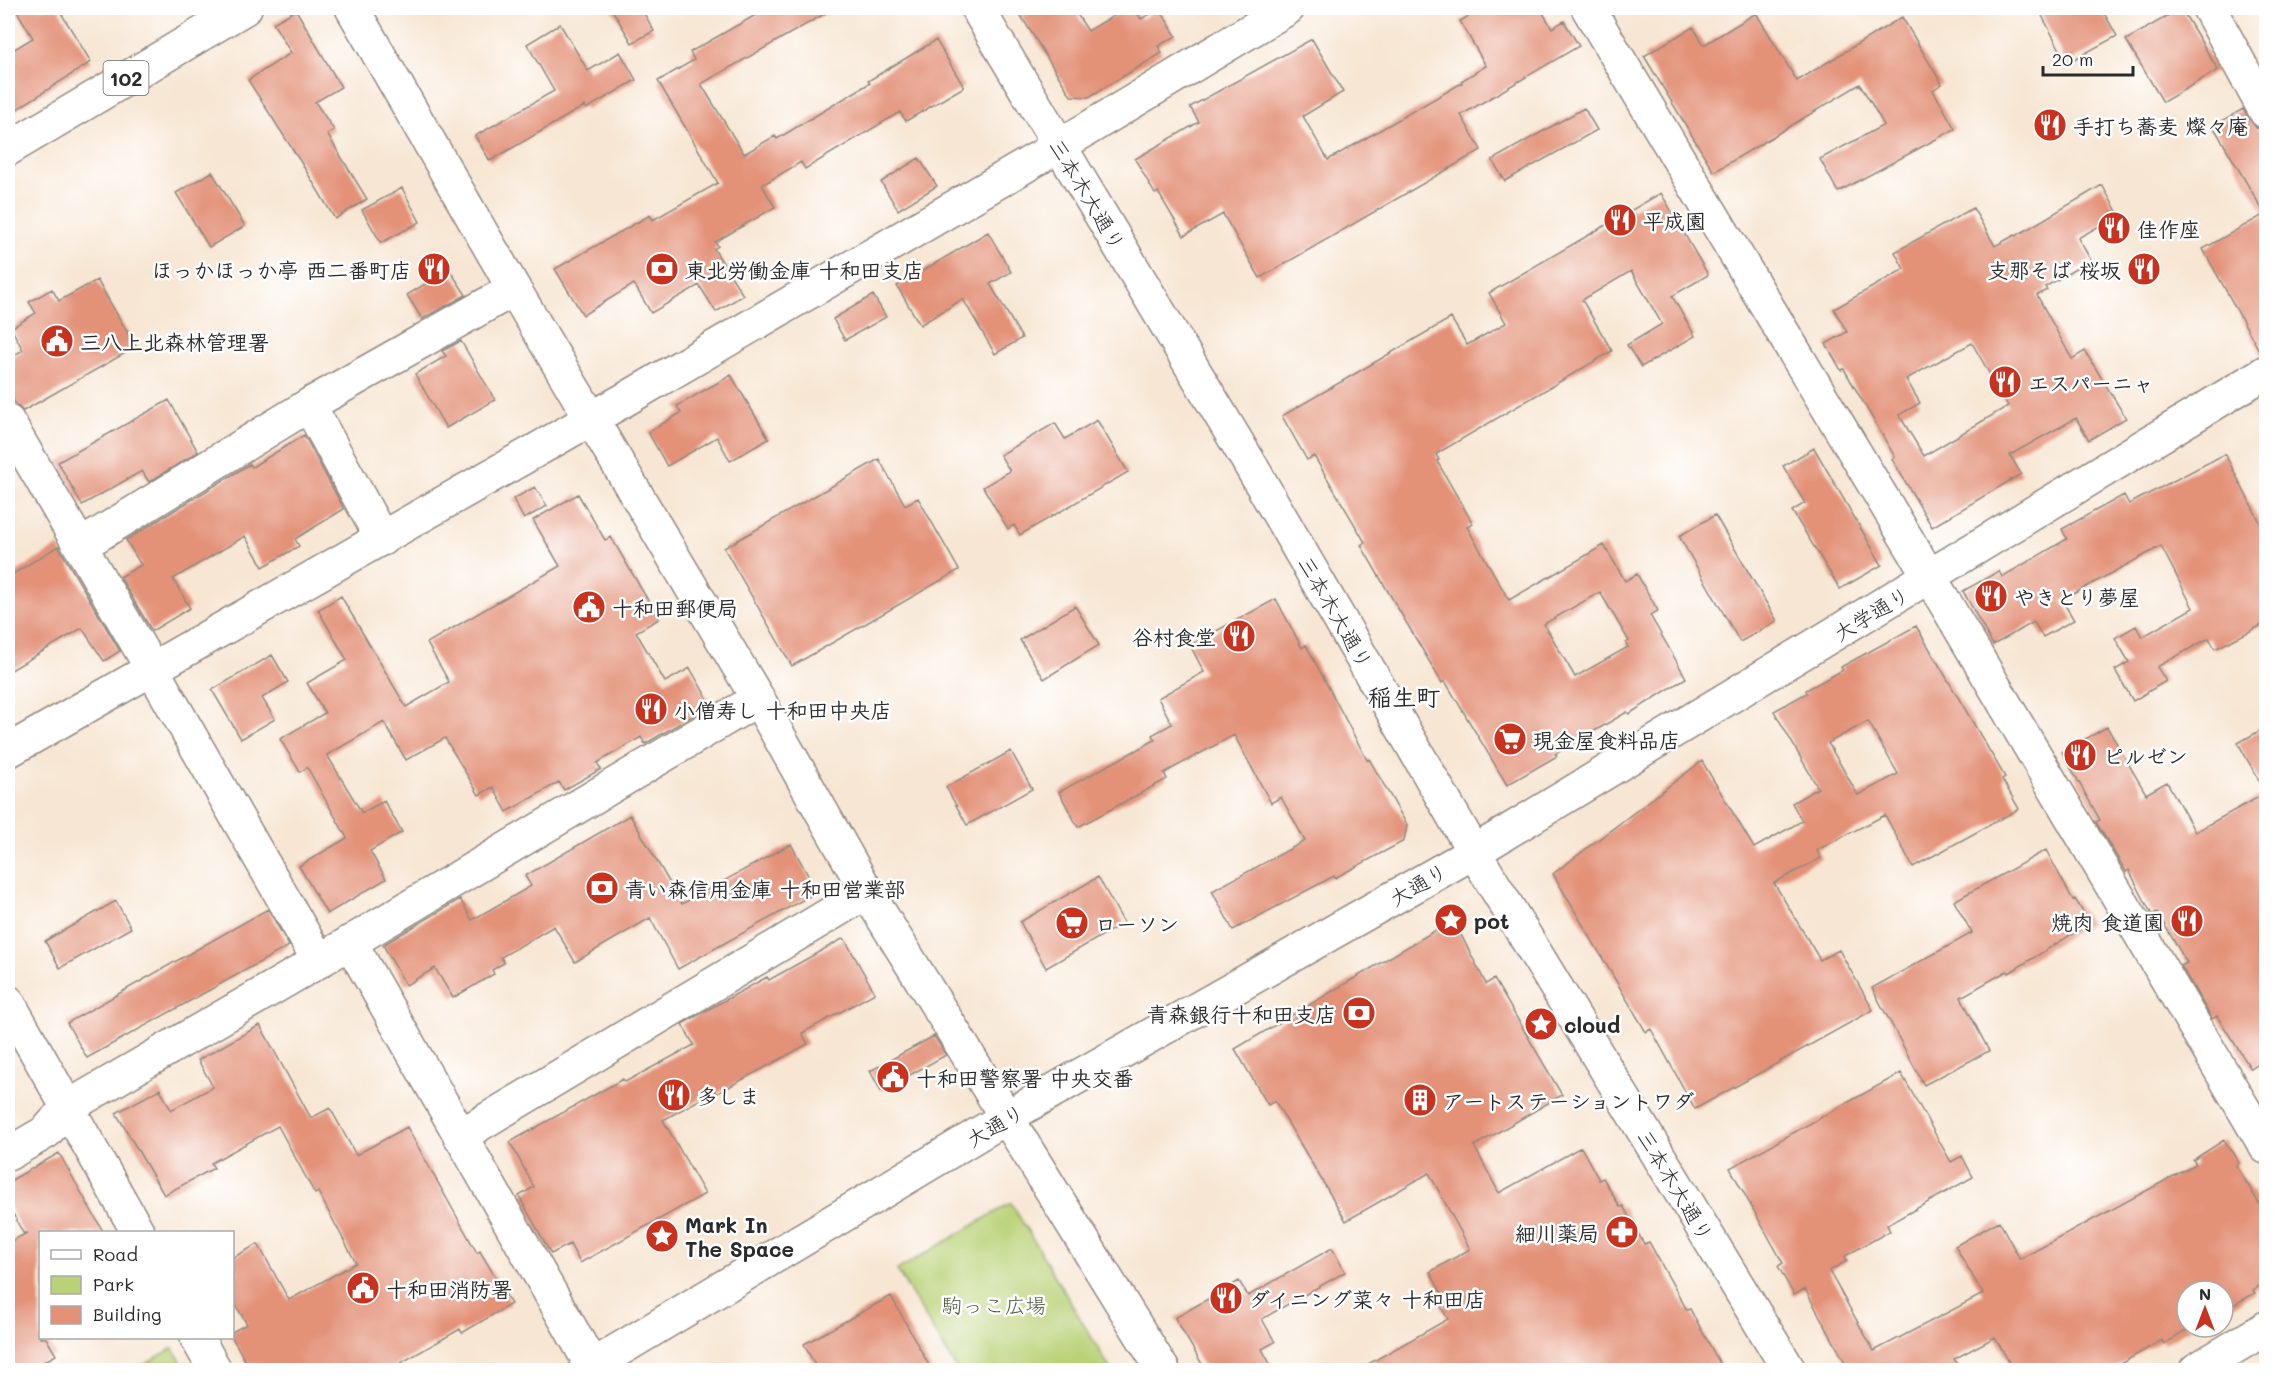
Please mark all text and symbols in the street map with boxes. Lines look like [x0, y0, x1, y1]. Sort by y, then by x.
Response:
scale bar [2043, 39, 2133, 77]
text: 20 m [2052, 47, 2093, 71]
road number: 102 [104, 61, 148, 95]
restaurant icon: 手打ち蕎麦 燦々庵 [2032, 107, 2068, 143]
place label: 手打ち蕎麦 燦々庵 [2073, 112, 2249, 139]
street label: 三本木大通り [1044, 133, 1132, 255]
restaurant icon: 平成園 [1602, 202, 1638, 238]
place label: 平成園 [1643, 207, 1706, 234]
restaurant icon: 佳作座 [2096, 210, 2132, 246]
place label: 佳作座 [2137, 215, 2200, 242]
restaurant icon: ほっかほっか亭 西二番町店 [416, 251, 452, 287]
bank icon: 東北労働金庫 十和田支店 [644, 251, 680, 287]
restaurant icon: 支那そば 桜坂 [2126, 251, 2162, 287]
place label: ほっかほっか亭 西二番町店 [151, 256, 411, 283]
place label: 東北労働金庫 十和田支店 [685, 256, 924, 283]
place label: 支那そば 桜坂 [1987, 256, 2121, 283]
public building icon: 三八上北森林管理署 [39, 323, 75, 359]
place label: 三八上北森林管理署 [80, 328, 269, 355]
restaurant icon: エスパーニャ [1987, 364, 2023, 400]
place label: エスパーニャ [2028, 369, 2154, 396]
street label: 三本木大通り [1293, 551, 1379, 673]
restaurant icon: やきとり夢屋 [1973, 578, 2009, 614]
street label: 大学通り [1828, 580, 1914, 646]
place label: やきとり夢屋 [2014, 583, 2140, 610]
public building icon: 十和田郵便局 [571, 589, 607, 625]
place label: 十和田郵便局 [612, 594, 738, 621]
restaurant icon: 谷村食堂 [1221, 618, 1257, 654]
place label: 谷村食堂 [1132, 623, 1216, 650]
district label: 稲生町 [1368, 681, 1440, 712]
restaurant icon: 小僧寿し 十和田中央店 [633, 691, 669, 727]
place label: 小僧寿し 十和田中央店 [674, 696, 892, 723]
supermarket icon: 現金屋食料品店 [1492, 721, 1528, 757]
place label: 現金屋食料品店 [1533, 726, 1680, 753]
restaurant icon: ピルゼン [2062, 737, 2098, 773]
place label: ピルゼン [2103, 742, 2188, 769]
street label: 大通り [1384, 857, 1452, 911]
bank icon: 青い森信用金庫 十和田営業部 [584, 870, 620, 906]
place label: 青い森信用金庫 十和田営業部 [625, 875, 906, 902]
place icon: pot [1433, 902, 1469, 938]
restaurant icon: 焼肉 食道園 [2169, 903, 2205, 939]
supermarket icon: ローソン [1054, 905, 1090, 941]
place label: pot [1474, 907, 1509, 934]
place label: 焼肉 食道園 [2051, 908, 2164, 935]
place label: ローソン [1095, 910, 1179, 937]
bank icon: 青森銀行十和田支店 [1341, 995, 1377, 1031]
place label: 青森銀行十和田支店 [1147, 1000, 1336, 1027]
place icon: cloud [1523, 1006, 1559, 1042]
place label: cloud [1564, 1011, 1620, 1038]
public building icon: 十和田警察署 中央交番 [875, 1059, 911, 1095]
place label: 十和田警察署 中央交番 [916, 1064, 1134, 1091]
restaurant icon: 多しま [656, 1077, 692, 1113]
place label: 多しま [697, 1082, 760, 1109]
building icon: アートステーショントワダ [1402, 1082, 1438, 1118]
place label: アートステーショントワダ [1443, 1087, 1694, 1114]
street label: 大通り [961, 1098, 1029, 1152]
street label: 三本木大通り [1632, 1124, 1720, 1246]
place label: Mark In The Space [685, 1211, 794, 1262]
pharmacy icon: 細川薬局 [1604, 1214, 1640, 1250]
place icon: Mark In The Space [644, 1218, 680, 1254]
place label: 細川薬局 [1515, 1219, 1599, 1246]
legend [39, 1231, 234, 1339]
text: Road [93, 1242, 138, 1266]
public building icon: 十和田消防署 [345, 1270, 381, 1306]
text: Park [93, 1272, 134, 1296]
place label: 十和田消防署 [386, 1275, 512, 1302]
north arrow [2175, 1279, 2235, 1339]
restaurant icon: ダイニング菜々 十和田店 [1208, 1280, 1244, 1316]
text: N [2199, 1283, 2211, 1304]
place label: ダイニング菜々 十和田店 [1249, 1285, 1485, 1312]
park label: 駒っこ広場 [942, 1291, 1047, 1318]
text: Building [93, 1302, 161, 1326]

